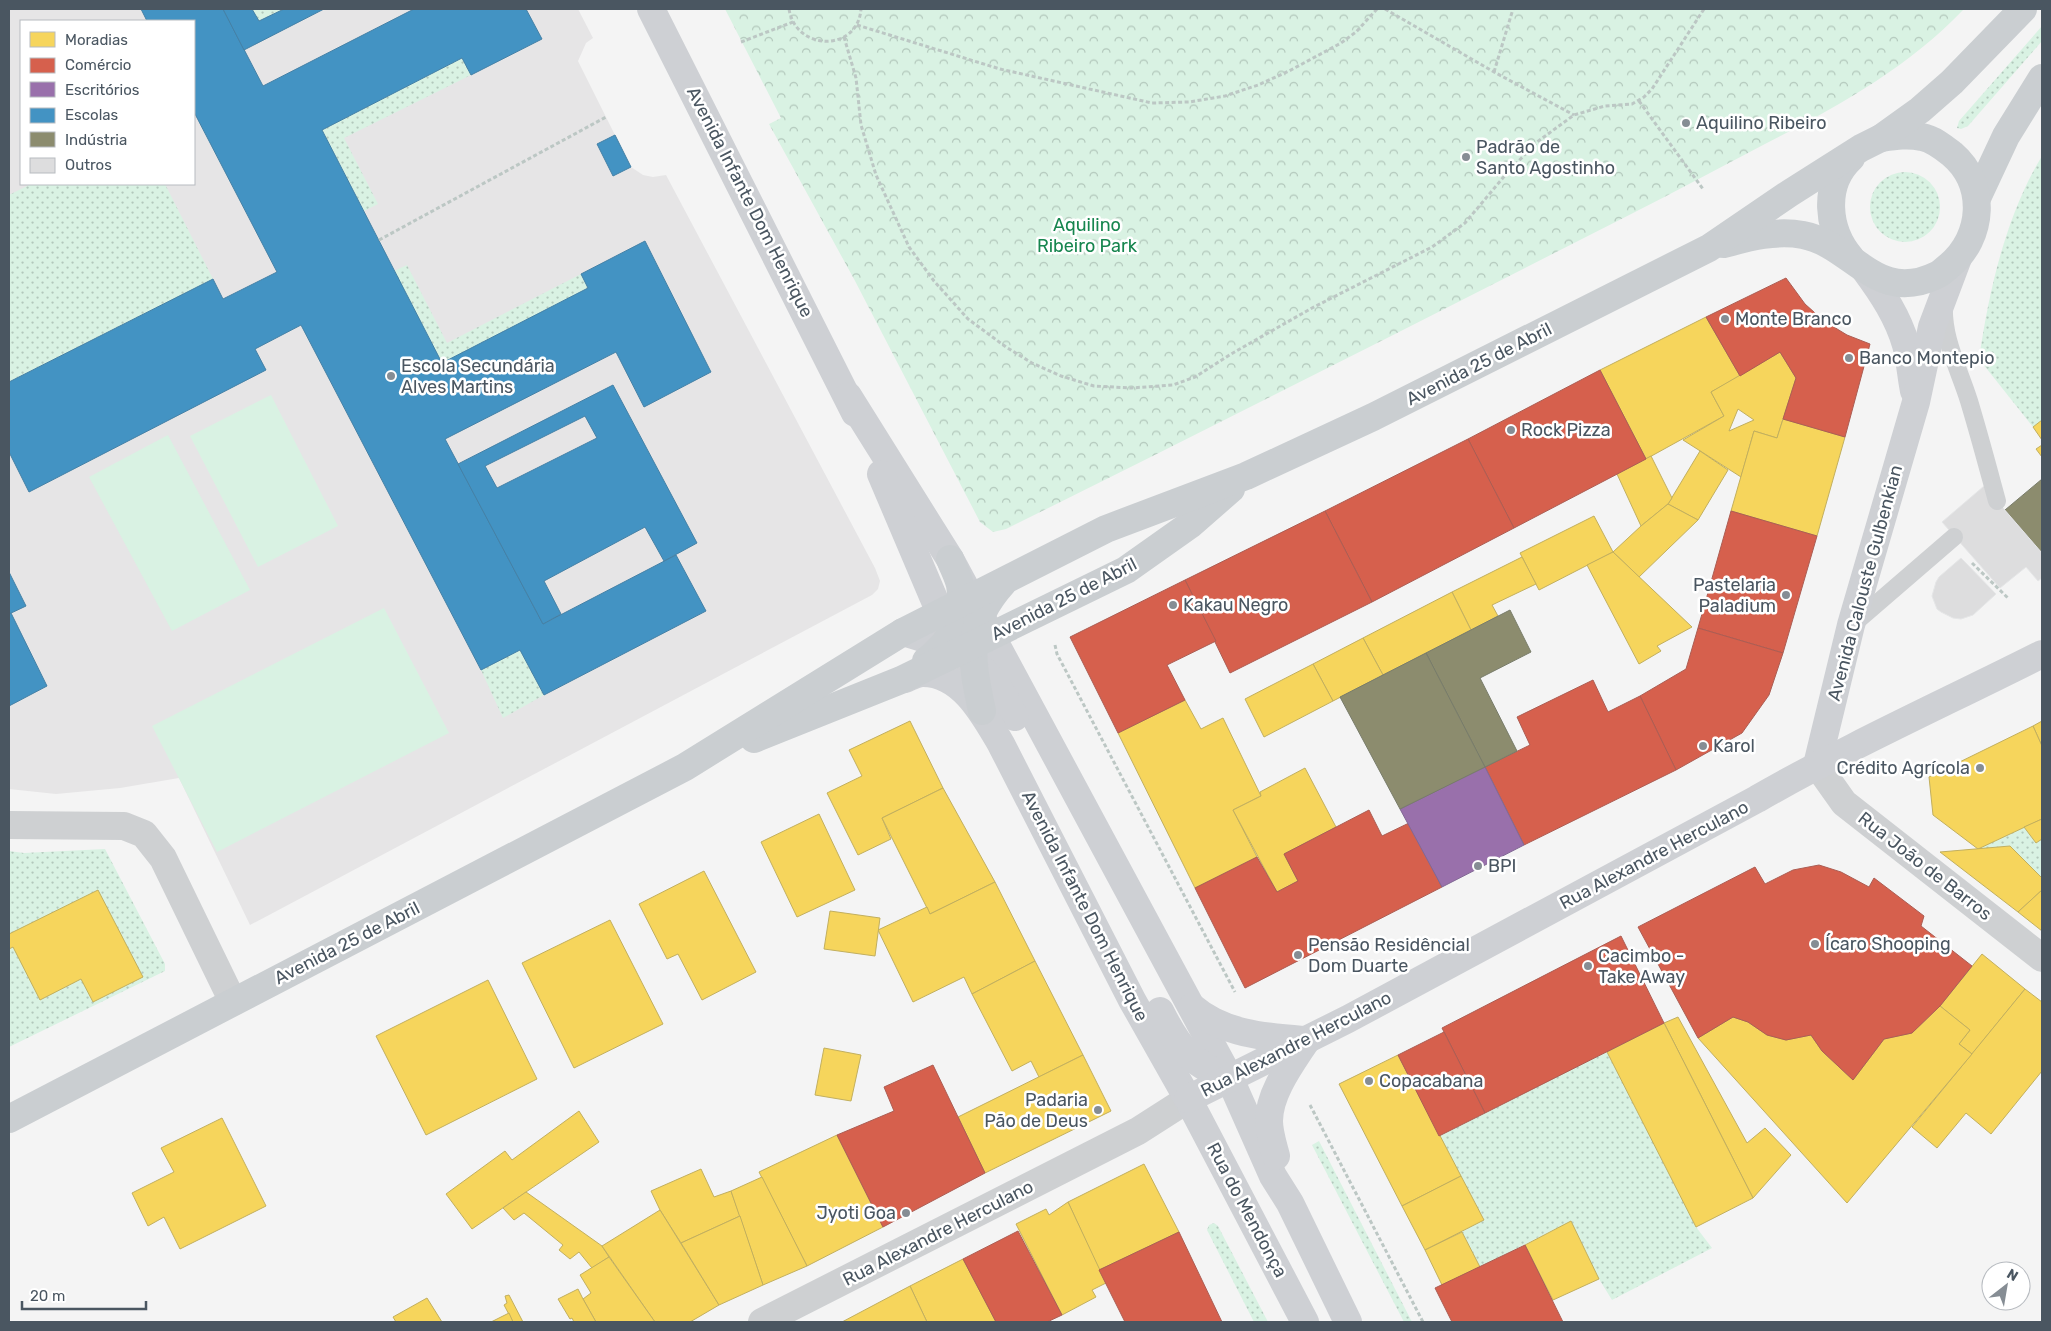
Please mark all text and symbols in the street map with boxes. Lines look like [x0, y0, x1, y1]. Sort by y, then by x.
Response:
legend [20, 20, 195, 185]
text: Moradias [65, 31, 128, 49]
text: Comércio [65, 56, 131, 74]
text: Escritórios [65, 81, 140, 99]
street label: Avenida Infante Dom Henrique [682, 83, 818, 321]
text: Escolas [65, 106, 119, 124]
place label: Aquilino Ribeiro [1696, 112, 1827, 134]
marker: Aquilino Ribeiro [1680, 117, 1692, 129]
text: Indústria [65, 131, 127, 149]
place label: Padrão de Santo Agostinho [1476, 136, 1615, 179]
marker: Padrão de Santo Agostinho [1460, 151, 1472, 163]
text: Outros [65, 156, 112, 174]
park label: Aquilino Ribeiro Park [1037, 214, 1138, 257]
place label: Monte Branco [1735, 308, 1852, 330]
marker: Monte Branco [1719, 313, 1731, 325]
street label: Avenida 25 de Abril [1403, 318, 1555, 410]
place label: Banco Montepio [1859, 347, 1994, 369]
marker: Banco Montepio [1843, 352, 1855, 364]
place label: Escola Secundária Alves Martins [401, 355, 555, 398]
marker: Escola Secundária Alves Martins [385, 370, 397, 382]
place label: Rock Pizza [1521, 419, 1611, 441]
marker: Rock Pizza [1505, 424, 1517, 436]
street label: Avenida Calouste Gulbenkian [1823, 463, 1907, 703]
street label: Avenida 25 de Abril [988, 553, 1140, 645]
place label: Pastelaria Paladium [1693, 574, 1776, 617]
marker: Pastelaria Paladium [1780, 589, 1792, 601]
place label: Kakau Negro [1183, 594, 1288, 616]
marker: Kakau Negro [1167, 599, 1179, 611]
place label: Karol [1713, 735, 1755, 757]
marker: Karol [1697, 740, 1709, 752]
place label: Crédito Agrícola [1836, 757, 1970, 779]
marker: Crédito Agrícola [1974, 762, 1986, 774]
street label: Avenida Infante Dom Henrique [1017, 787, 1153, 1025]
street label: Rua Alexandre Herculano [1556, 796, 1752, 914]
street label: Rua João de Barros [1854, 807, 1996, 925]
place label: BPI [1488, 855, 1517, 877]
marker: BPI [1472, 860, 1484, 872]
street label: Avenida 25 de Abril [271, 897, 423, 989]
place label: Ícaro Shooping [1825, 933, 1951, 955]
place label: Pensão Residêncial Dom Duarte [1308, 934, 1470, 977]
marker: Ícaro Shooping [1809, 938, 1821, 950]
place label: Cacimbo - Take Away [1598, 945, 1685, 988]
marker: Pensão Residêncial Dom Duarte [1292, 949, 1304, 961]
marker: Cacimbo - Take Away [1582, 960, 1594, 972]
street label: Rua Alexandre Herculano [1197, 986, 1395, 1102]
place label: Copacabana [1379, 1070, 1483, 1092]
marker: Copacabana [1363, 1075, 1375, 1087]
place label: Padaria Pão de Deus [984, 1089, 1088, 1132]
marker: Padaria Pão de Deus [1092, 1104, 1104, 1116]
street label: Rua do Mendonça [1202, 1139, 1292, 1281]
street label: Rua Alexandre Herculano [839, 1175, 1037, 1291]
place label: Jyoti Goa [816, 1202, 896, 1224]
marker: Jyoti Goa [900, 1207, 912, 1219]
north arrow [1981, 1261, 2031, 1311]
text: N [2004, 1265, 2021, 1285]
scale bar [22, 1278, 146, 1310]
text: 20 m [30, 1287, 65, 1305]

